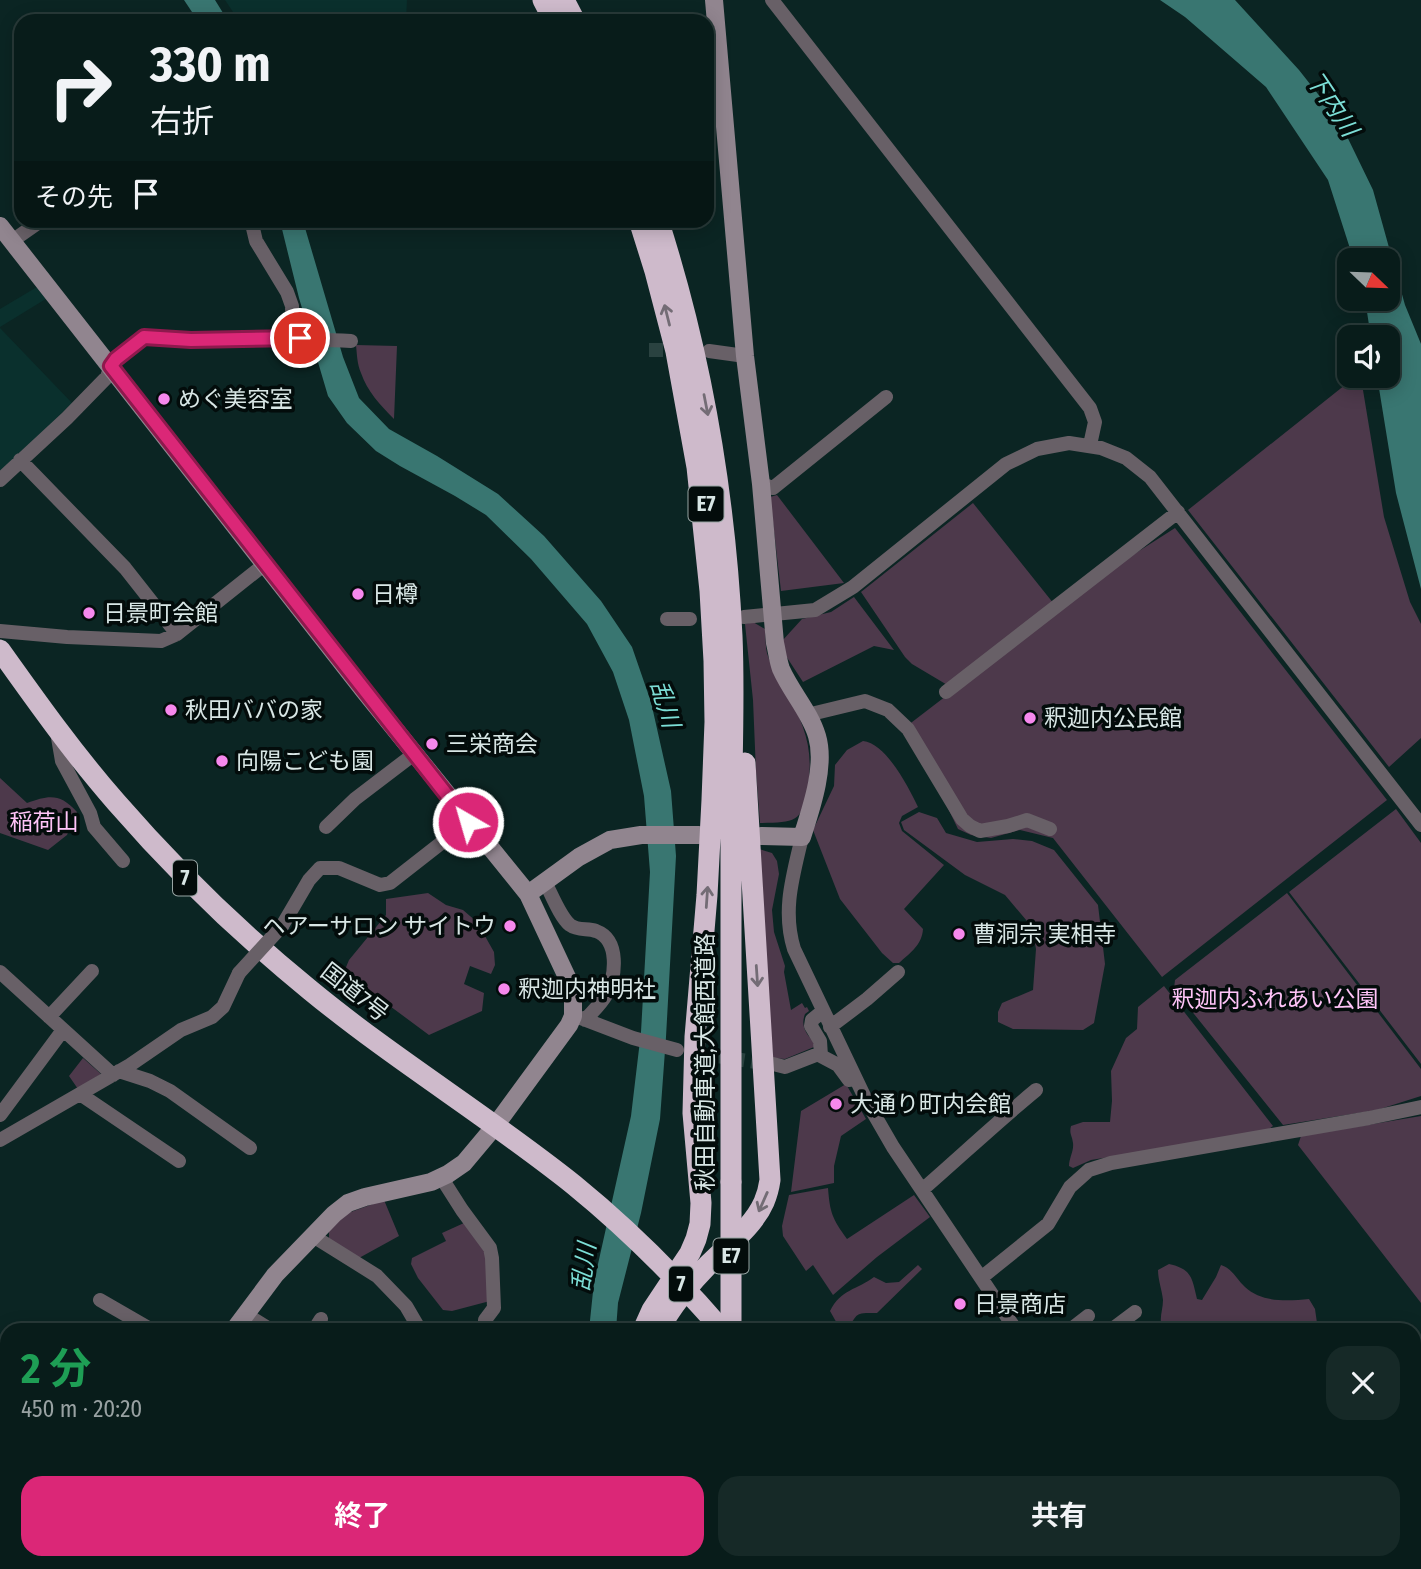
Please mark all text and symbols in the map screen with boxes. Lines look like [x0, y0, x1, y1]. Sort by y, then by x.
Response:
text: 330 m [150, 35, 271, 94]
icon: right [35, 42, 126, 133]
water label: 下内川 [1300, 66, 1365, 144]
text: 右折 [150, 102, 214, 140]
icon: arrive [127, 175, 165, 213]
text: その先 [35, 182, 113, 213]
north arrow [1337, 248, 1400, 312]
map controls [1337, 248, 1400, 388]
one-way arrow [660, 304, 673, 327]
pin [270, 308, 330, 368]
icon: arrive [281, 319, 319, 357]
button: sound [1337, 325, 1400, 388]
place label: めぐ美容室 [178, 385, 293, 413]
marker: めぐ美容室 [156, 391, 172, 407]
one-way arrow [700, 393, 713, 416]
road number: E7 [688, 486, 724, 522]
place label: 日樽 [372, 580, 418, 608]
marker: 日樽 [350, 586, 366, 602]
place label: 日景町会館 [103, 599, 218, 627]
marker: 日景町会館 [81, 605, 97, 621]
water label: 乱川 [645, 677, 686, 734]
place label: 秋田ババの家 [185, 696, 323, 724]
marker: 秋田ババの家 [163, 702, 179, 718]
place label: 釈迦内公民館 [1044, 704, 1182, 732]
marker: 釈迦内公民館 [1022, 710, 1038, 726]
place label: 三栄商会 [446, 730, 538, 758]
marker: 三栄商会 [424, 736, 440, 752]
place label: 向陽こども園 [236, 747, 374, 775]
marker: 向陽こども園 [214, 753, 230, 769]
position arrow [431, 785, 505, 859]
park label: 稲荷山 [10, 808, 79, 836]
road number: 7 [173, 860, 197, 896]
one-way arrow [701, 887, 714, 909]
place label: ヘアーサロン サイトウ [262, 912, 496, 940]
marker: ヘアーサロン サイトウ [502, 918, 518, 934]
place label: 曹洞宗 実相寺 [973, 920, 1116, 948]
marker: 曹洞宗 実相寺 [951, 926, 967, 942]
street label: 秋田自動車道;大館西道路 [691, 933, 719, 1191]
street label: 国道7号 [316, 957, 394, 1027]
one-way arrow [751, 964, 764, 987]
place label: 釈迦内神明社 [518, 975, 656, 1003]
marker: 釈迦内神明社 [496, 981, 512, 997]
park label: 釈迦内ふれあい公園 [1172, 985, 1379, 1013]
place label: 大通り町内会館 [850, 1090, 1011, 1118]
marker: 大通り町内会館 [828, 1096, 844, 1112]
one-way arrow [756, 1191, 769, 1212]
water label: 乱川 [567, 1238, 602, 1293]
road number: E7 [714, 1238, 748, 1274]
road number: 7 [669, 1266, 693, 1302]
place label: 日景商店 [974, 1290, 1066, 1318]
marker: 日景商店 [952, 1296, 968, 1312]
text: 2 分 [21, 1344, 91, 1394]
button: close [1326, 1346, 1400, 1420]
text: 450 m · 20:20 [21, 1395, 142, 1423]
button: 終了 [21, 1476, 704, 1556]
button: 共有 [718, 1476, 1400, 1556]

